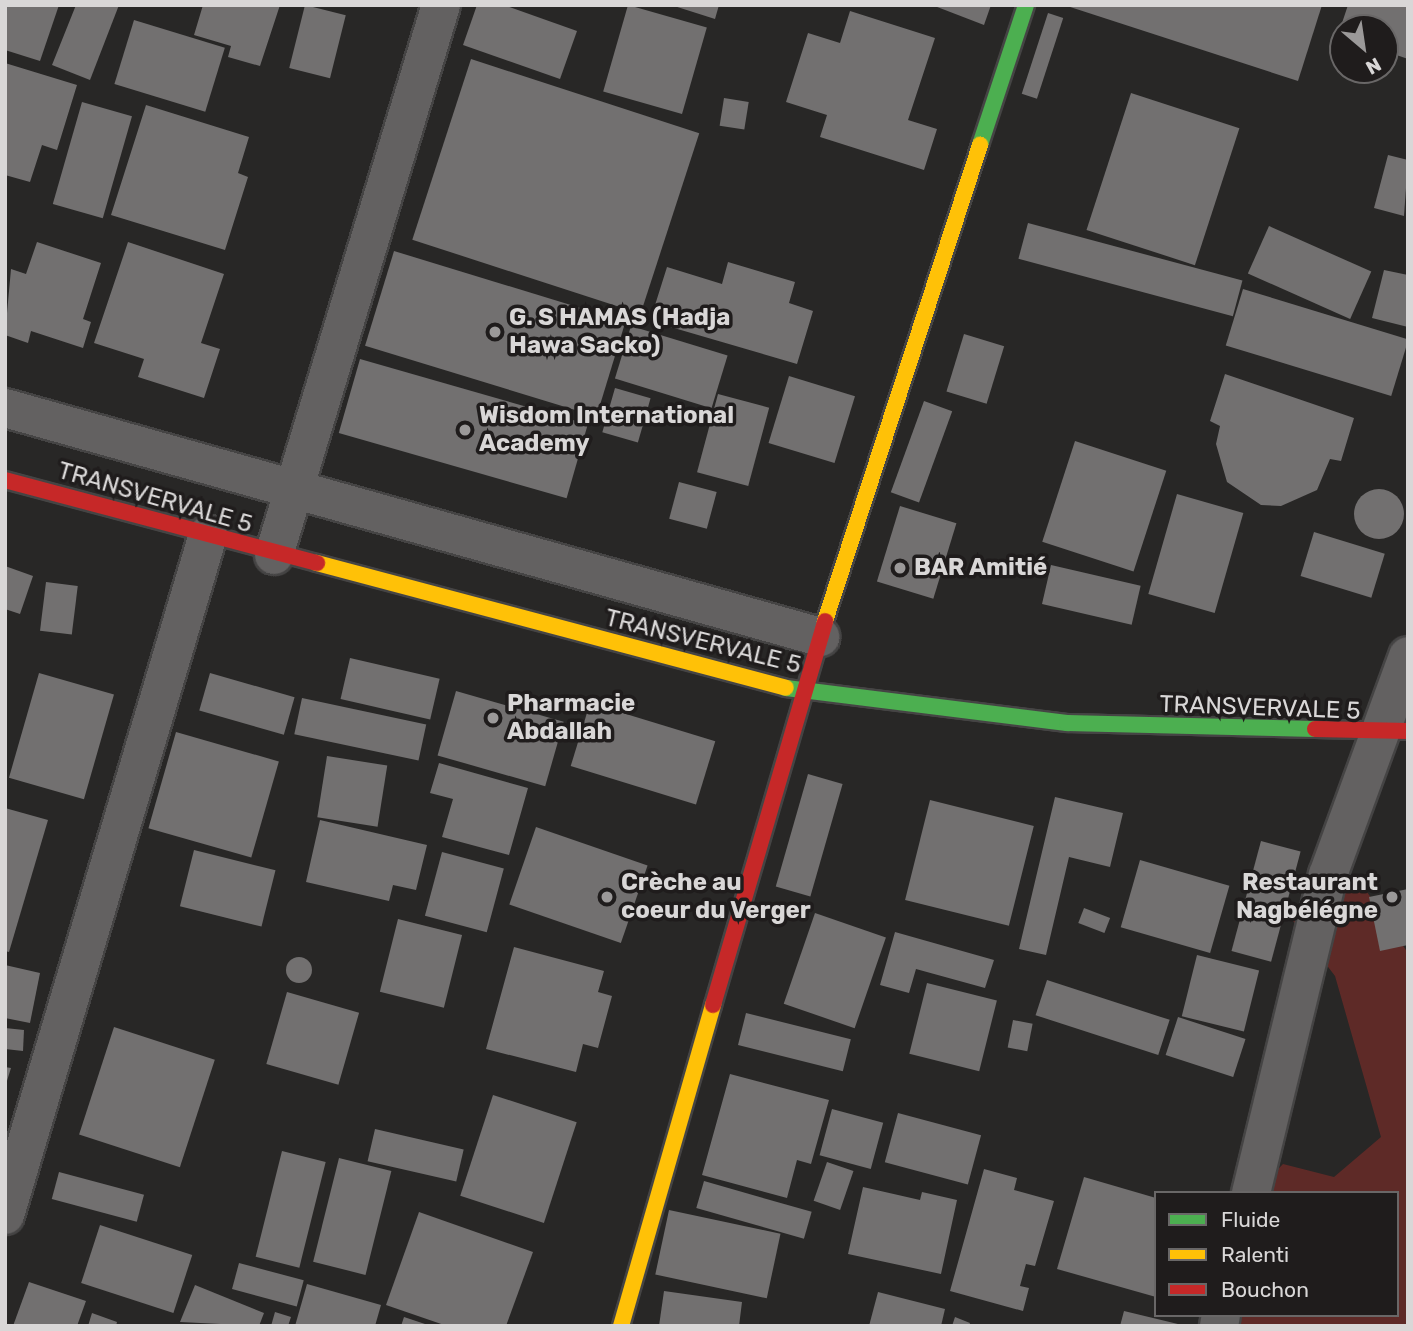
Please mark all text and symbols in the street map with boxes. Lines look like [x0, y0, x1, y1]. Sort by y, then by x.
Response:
north arrow [1329, 14, 1399, 84]
text: N [1362, 53, 1385, 79]
place label: G. S HAMAS (Hadja Hawa Sacko) [509, 304, 730, 360]
marker: G. S HAMAS (Hadja Hawa Sacko) [487, 324, 503, 340]
place label: Wisdom International Academy [479, 402, 734, 458]
marker: Wisdom International Academy [457, 422, 473, 438]
street label: TRANSVERVALE 5 [54, 456, 256, 540]
place label: BAR Amitié [914, 554, 1048, 582]
marker: BAR Amitié [892, 560, 908, 576]
street label: TRANSVERVALE 5 [602, 604, 804, 680]
place label: Pharmacie Abdallah [507, 690, 635, 746]
street label: TRANSVERVALE 5 [1159, 690, 1361, 726]
marker: Pharmacie Abdallah [485, 710, 501, 726]
place label: Crèche au coeur du Verger [621, 869, 812, 925]
place label: Restaurant Nagbélégne [1236, 869, 1378, 925]
marker: Crèche au coeur du Verger [599, 889, 615, 905]
marker: Restaurant Nagbélégne [1384, 889, 1400, 905]
legend [1154, 1191, 1399, 1317]
text: Fluide [1221, 1207, 1280, 1232]
text: Ralenti [1221, 1242, 1289, 1267]
text: Bouchon [1221, 1277, 1309, 1302]

